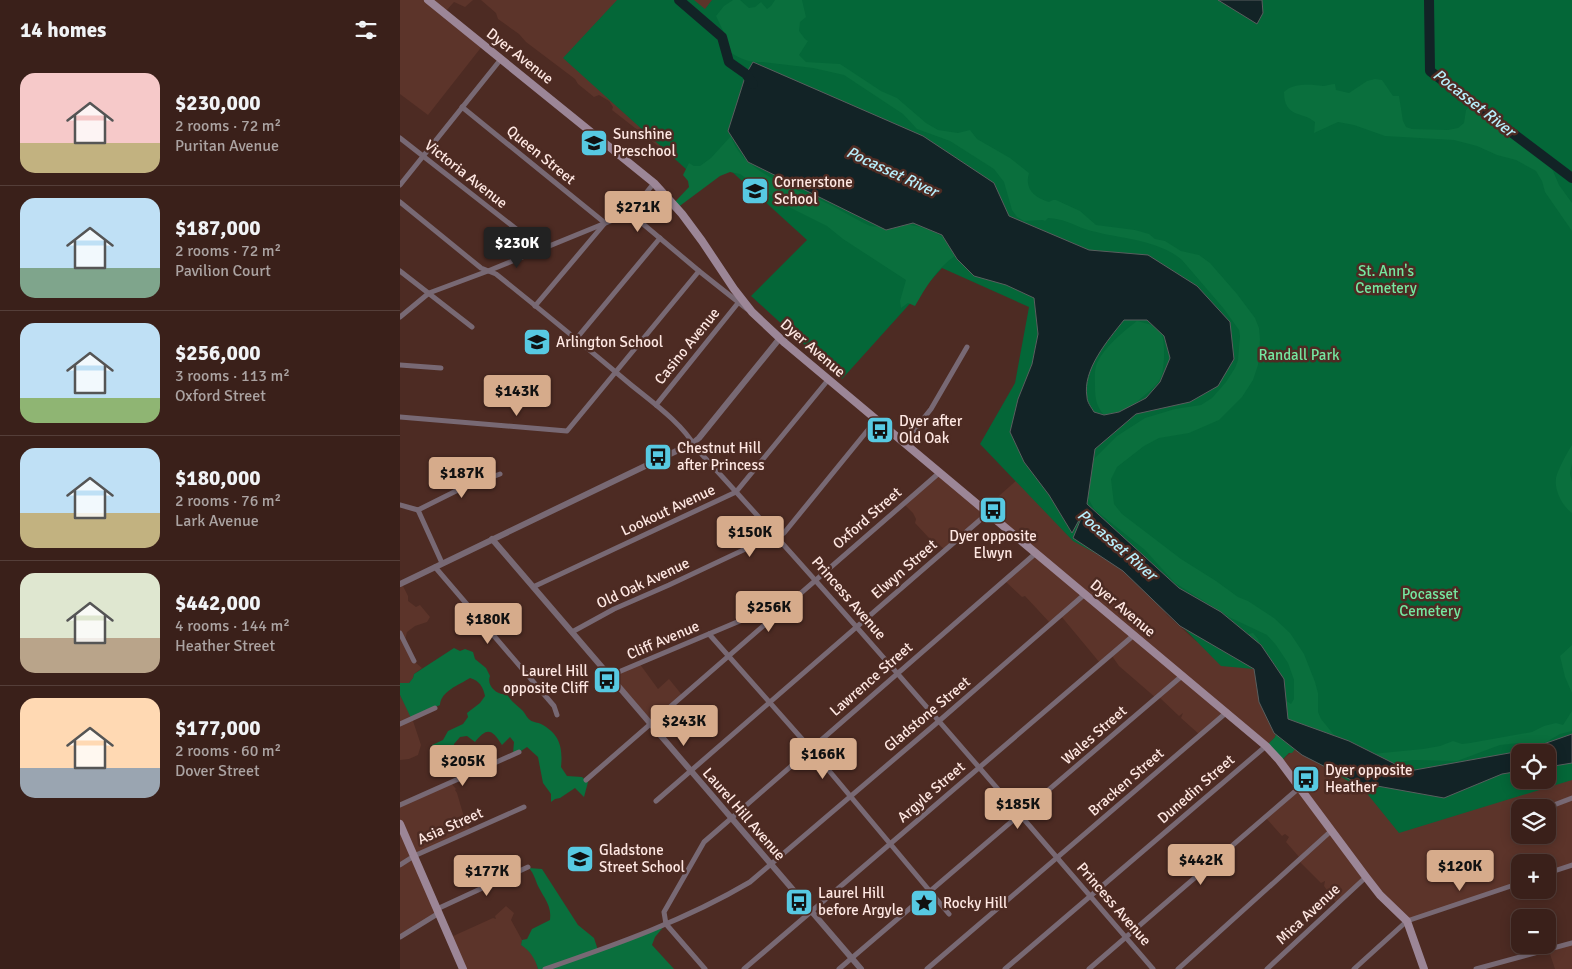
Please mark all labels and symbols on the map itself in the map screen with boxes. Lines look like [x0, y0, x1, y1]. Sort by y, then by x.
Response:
street label: Dyer Avenue [483, 24, 557, 88]
water label: Pocasset River [1429, 65, 1521, 142]
street label: Queen Street [503, 122, 579, 188]
place label: Sunshine Preschool [613, 125, 676, 160]
school or university icon: Sunshine Preschool [579, 128, 609, 158]
street label: Victoria Avenue [421, 136, 511, 212]
water label: Pocasset River [843, 142, 943, 203]
place label: Cornerstone School [774, 173, 853, 208]
school or university icon: Cornerstone School [740, 176, 770, 206]
pin: $271K [603, 190, 673, 233]
pin: $230K [482, 226, 552, 269]
park label: St. Ann's Cemetery [1355, 262, 1417, 297]
street label: Casino Avenue [651, 304, 723, 388]
street label: Dyer Avenue [777, 315, 849, 381]
school or university icon: Arlington School [522, 327, 552, 357]
place label: Arlington School [556, 333, 663, 351]
park label: Randall Park [1258, 346, 1340, 364]
pin: $143K [482, 374, 552, 417]
place label: Dyer after Old Oak [899, 412, 963, 447]
bus stop icon: Dyer after Old Oak [865, 415, 895, 445]
place label: Chestnut Hill after Princess [677, 439, 765, 474]
bus stop icon: Chestnut Hill after Princess [643, 442, 673, 472]
pin: $187K [427, 456, 497, 499]
street label: Lookout Avenue [618, 480, 718, 540]
street label: Oxford Street [829, 483, 905, 553]
bus stop icon: Dyer opposite Elwyn [978, 495, 1008, 525]
water label: Pocasset River [1073, 505, 1162, 586]
pin: $150K [715, 516, 785, 558]
place label: Dyer opposite Elwyn [949, 527, 1037, 562]
street label: Elwyn Street [867, 536, 941, 602]
street label: Princess Avenue [808, 553, 890, 643]
street label: Old Oak Avenue [594, 554, 692, 612]
street label: Dyer Avenue [1087, 575, 1159, 641]
park label: Pocasset Cemetery [1399, 585, 1461, 620]
pin: $256K [734, 590, 804, 633]
pin: $180K [453, 602, 523, 645]
street label: Cliff Avenue [624, 617, 702, 663]
street label: Lawrence Street [826, 638, 916, 720]
place label: Laurel Hill opposite Cliff [503, 662, 589, 697]
bus stop icon: Laurel Hill opposite Cliff [592, 665, 622, 695]
street label: Gladstone Street [880, 673, 974, 755]
street label: Wales Street [1058, 702, 1130, 768]
pin: $243K [649, 704, 719, 747]
pin: $166K [788, 738, 858, 780]
pin: $205K [428, 744, 498, 787]
street label: Bracken Street [1085, 744, 1167, 820]
street label: Dunedin Street [1154, 751, 1238, 827]
street label: Argyle Street [894, 758, 968, 826]
place label: Dyer opposite Heather [1325, 761, 1413, 796]
street label: Laurel Hill Avenue [699, 764, 789, 864]
bus stop icon: Dyer opposite Heather [1291, 764, 1321, 794]
pin: $185K [983, 788, 1053, 830]
street label: Asia Street [414, 804, 486, 848]
place label: Gladstone Street School [599, 841, 685, 876]
school or university icon: Gladstone Street School [565, 844, 595, 874]
pin: $442K [1166, 844, 1236, 886]
pin: $120K [1425, 850, 1495, 892]
pin: $177K [452, 854, 522, 897]
street label: Princess Avenue [1073, 859, 1155, 949]
street label: Mica Avenue [1272, 880, 1344, 948]
place label: Laurel Hill before Argyle [818, 884, 903, 919]
bus stop icon: Laurel Hill before Argyle [784, 887, 814, 917]
place icon: Rocky Hill [909, 888, 939, 918]
place label: Rocky Hill [943, 894, 1007, 912]

